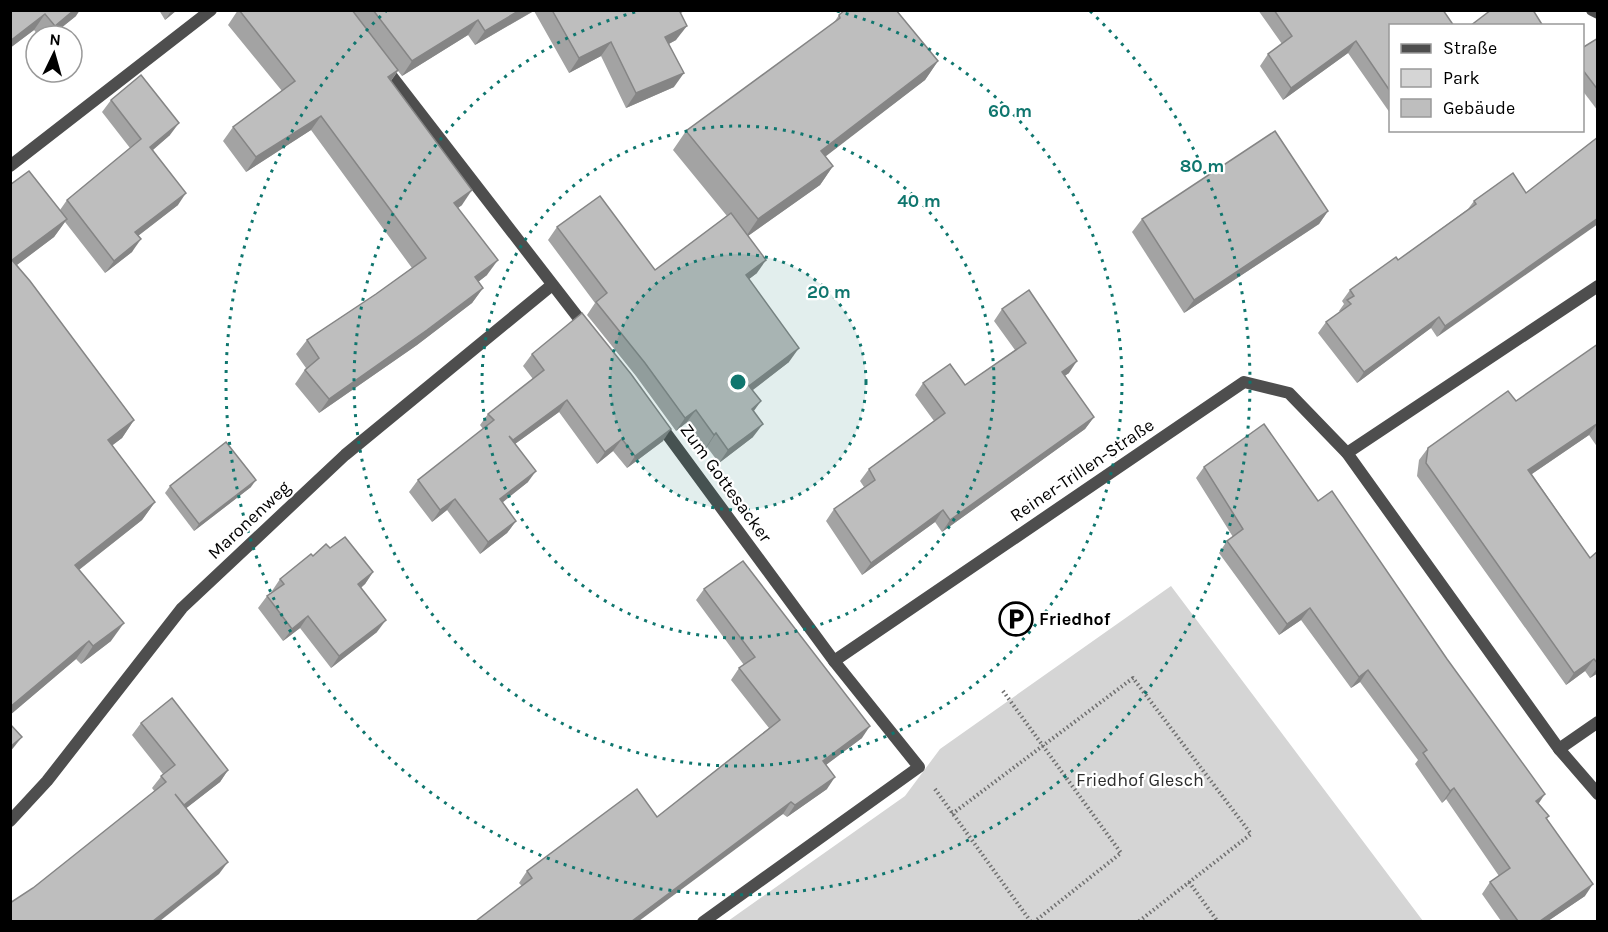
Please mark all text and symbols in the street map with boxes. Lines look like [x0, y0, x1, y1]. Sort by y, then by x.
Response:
north arrow [24, 24, 84, 84]
legend [1389, 24, 1584, 132]
text: N [49, 30, 62, 50]
text: Straße [1443, 37, 1497, 59]
text: Park [1443, 67, 1480, 89]
text: Gebäude [1443, 97, 1515, 119]
text: 60 m [988, 100, 1032, 122]
text: 80 m [1180, 155, 1224, 177]
text: 40 m [897, 190, 941, 212]
text: 20 m [807, 281, 851, 303]
centre of rings [728, 372, 748, 392]
street label: Reiner-Trillen-Straße [1006, 414, 1158, 526]
street label: Zum Gottesacker [676, 419, 777, 547]
street label: Maronenweg [203, 476, 295, 564]
parking icon: Friedhof [998, 601, 1034, 637]
place label: Friedhof [1039, 608, 1111, 630]
park label: Friedhof Glesch [1076, 769, 1204, 791]

